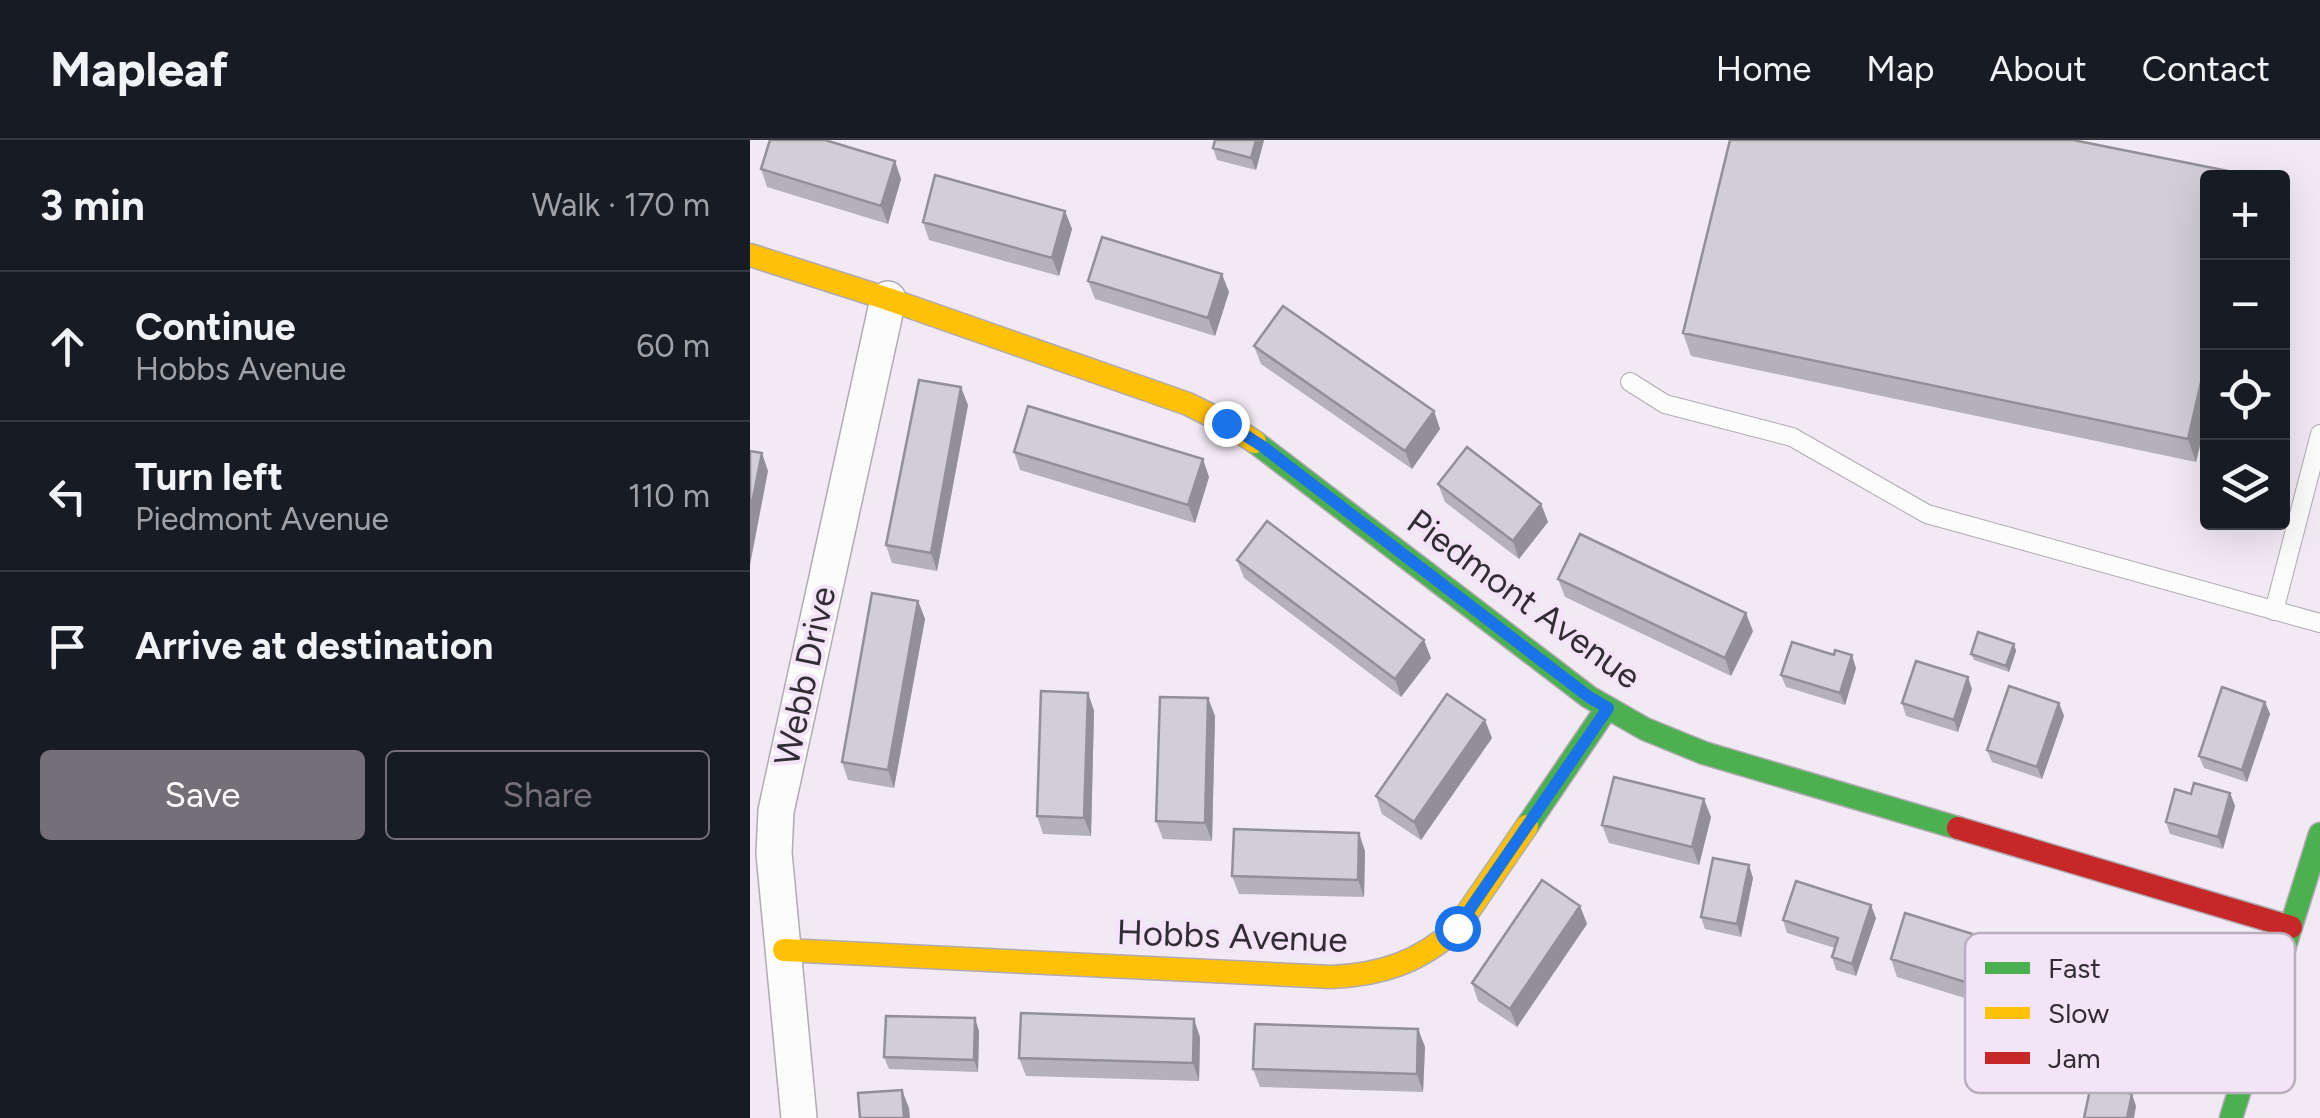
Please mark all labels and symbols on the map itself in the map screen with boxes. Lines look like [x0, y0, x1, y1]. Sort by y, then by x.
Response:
route end [1204, 401, 1250, 447]
street label: Piedmont Avenue [1399, 500, 1649, 698]
street label: Webb Drive [766, 583, 844, 769]
route start [1435, 906, 1481, 952]
street label: Hobbs Avenue [1116, 911, 1348, 961]
legend [1965, 933, 2295, 1093]
text: Fast [2048, 951, 2101, 985]
text: Slow [2048, 996, 2109, 1030]
text: Jam [2048, 1041, 2101, 1075]

